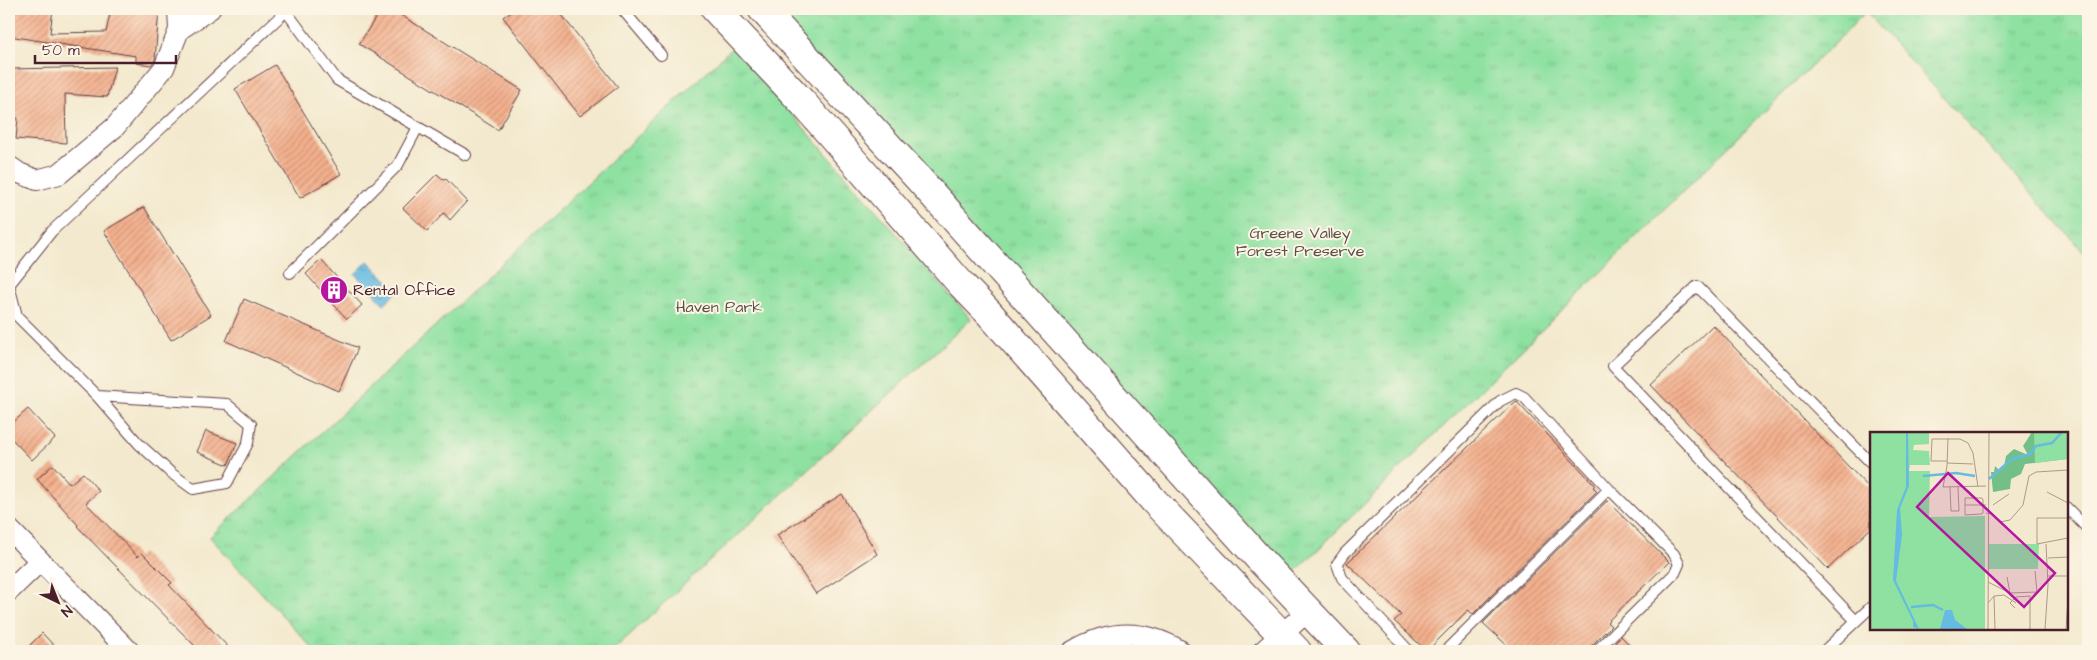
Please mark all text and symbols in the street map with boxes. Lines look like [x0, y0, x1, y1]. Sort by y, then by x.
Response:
scale bar [35, 32, 176, 64]
text: 50 m [42, 40, 80, 61]
park label: Greene Valley Forest Preserve [1236, 222, 1365, 262]
building icon: Rental Office [319, 275, 349, 305]
place label: Rental Office [353, 279, 456, 301]
park label: Haven Park [676, 296, 762, 318]
inset map [1870, 432, 2067, 630]
north arrow [32, 578, 82, 628]
text: N [56, 600, 76, 621]

